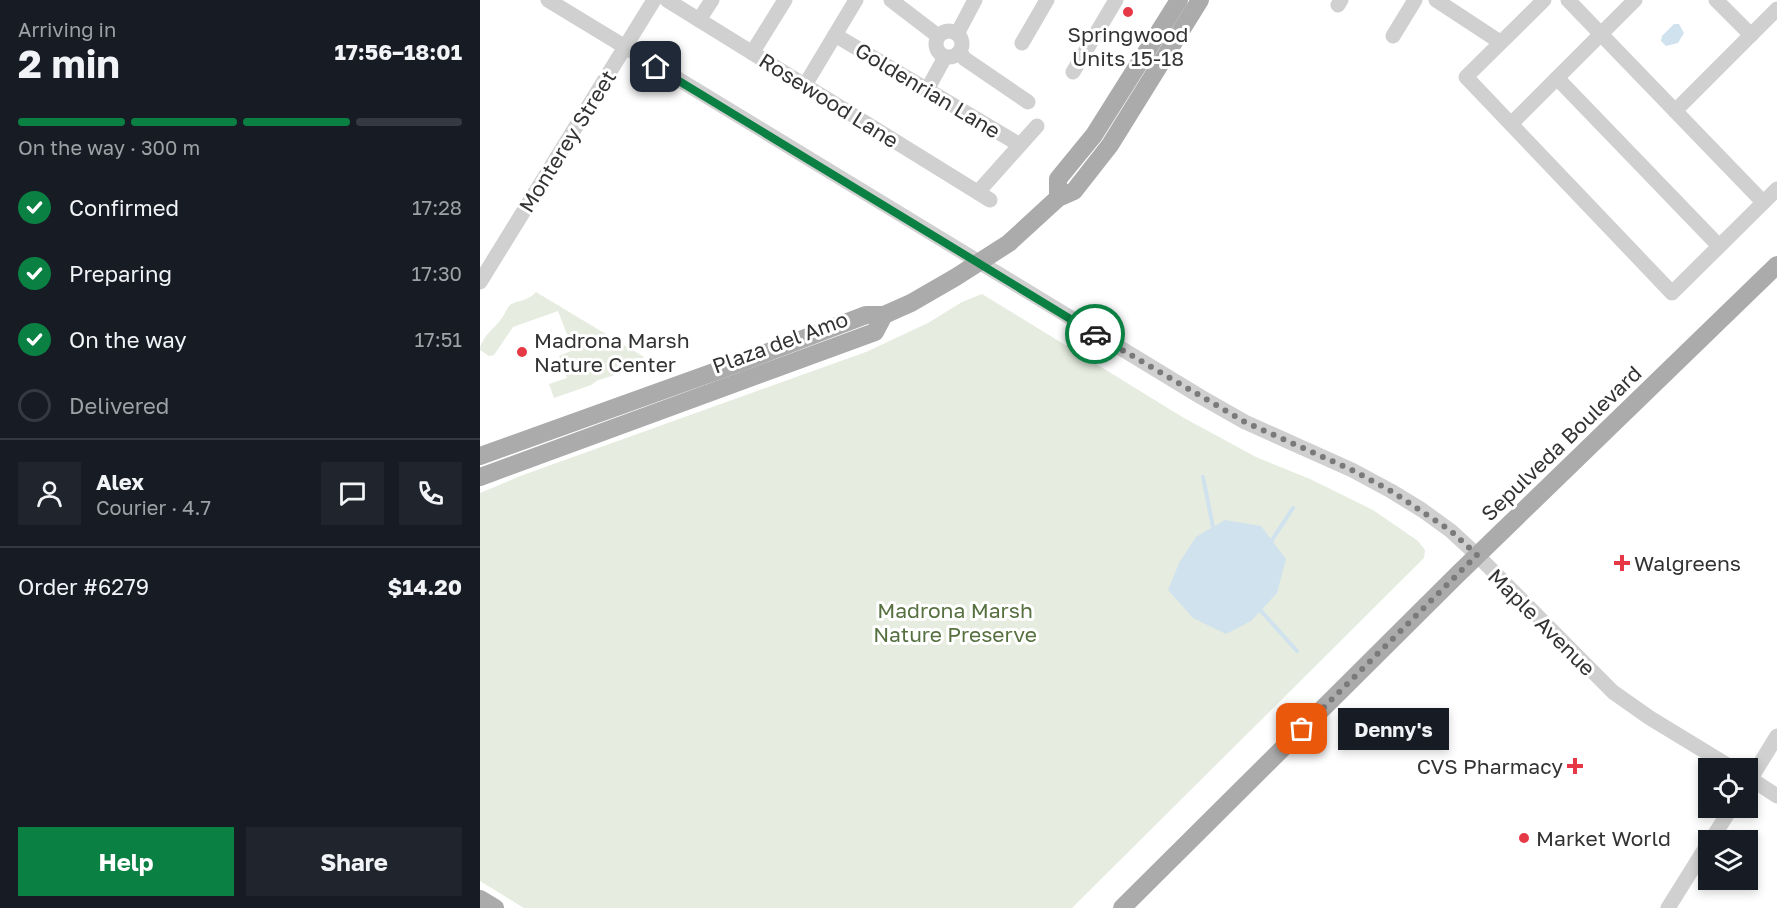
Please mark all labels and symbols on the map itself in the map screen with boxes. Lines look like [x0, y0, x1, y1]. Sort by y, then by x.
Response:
marker: Springwood Units 15-18 [1121, 5, 1135, 19]
place label: Springwood Units 15-18 [1068, 21, 1188, 71]
street label: Goldenrian Lane [851, 36, 1005, 144]
pin [630, 41, 681, 92]
street label: Rosewood Lane [755, 47, 903, 153]
street label: Monterey Street [513, 65, 621, 217]
courier [1065, 304, 1125, 364]
street label: Plaza del Amo [709, 305, 851, 379]
place label: Madrona Marsh Nature Center [534, 327, 690, 377]
marker: Madrona Marsh Nature Center [515, 345, 529, 359]
street label: Sepulveda Boulevard [1475, 360, 1647, 526]
place label: Walgreens [1634, 550, 1741, 576]
marker: Walgreens [1615, 556, 1629, 570]
street label: Maple Avenue [1483, 563, 1601, 681]
park label: Madrona Marsh Nature Preserve [873, 597, 1037, 647]
pin [1276, 703, 1327, 754]
callout: Denny's [1338, 708, 1449, 750]
place label: CVS Pharmacy [1417, 753, 1563, 779]
marker: CVS Pharmacy [1568, 759, 1582, 773]
place label: Market World [1536, 825, 1671, 851]
marker: Market World [1517, 831, 1531, 845]

